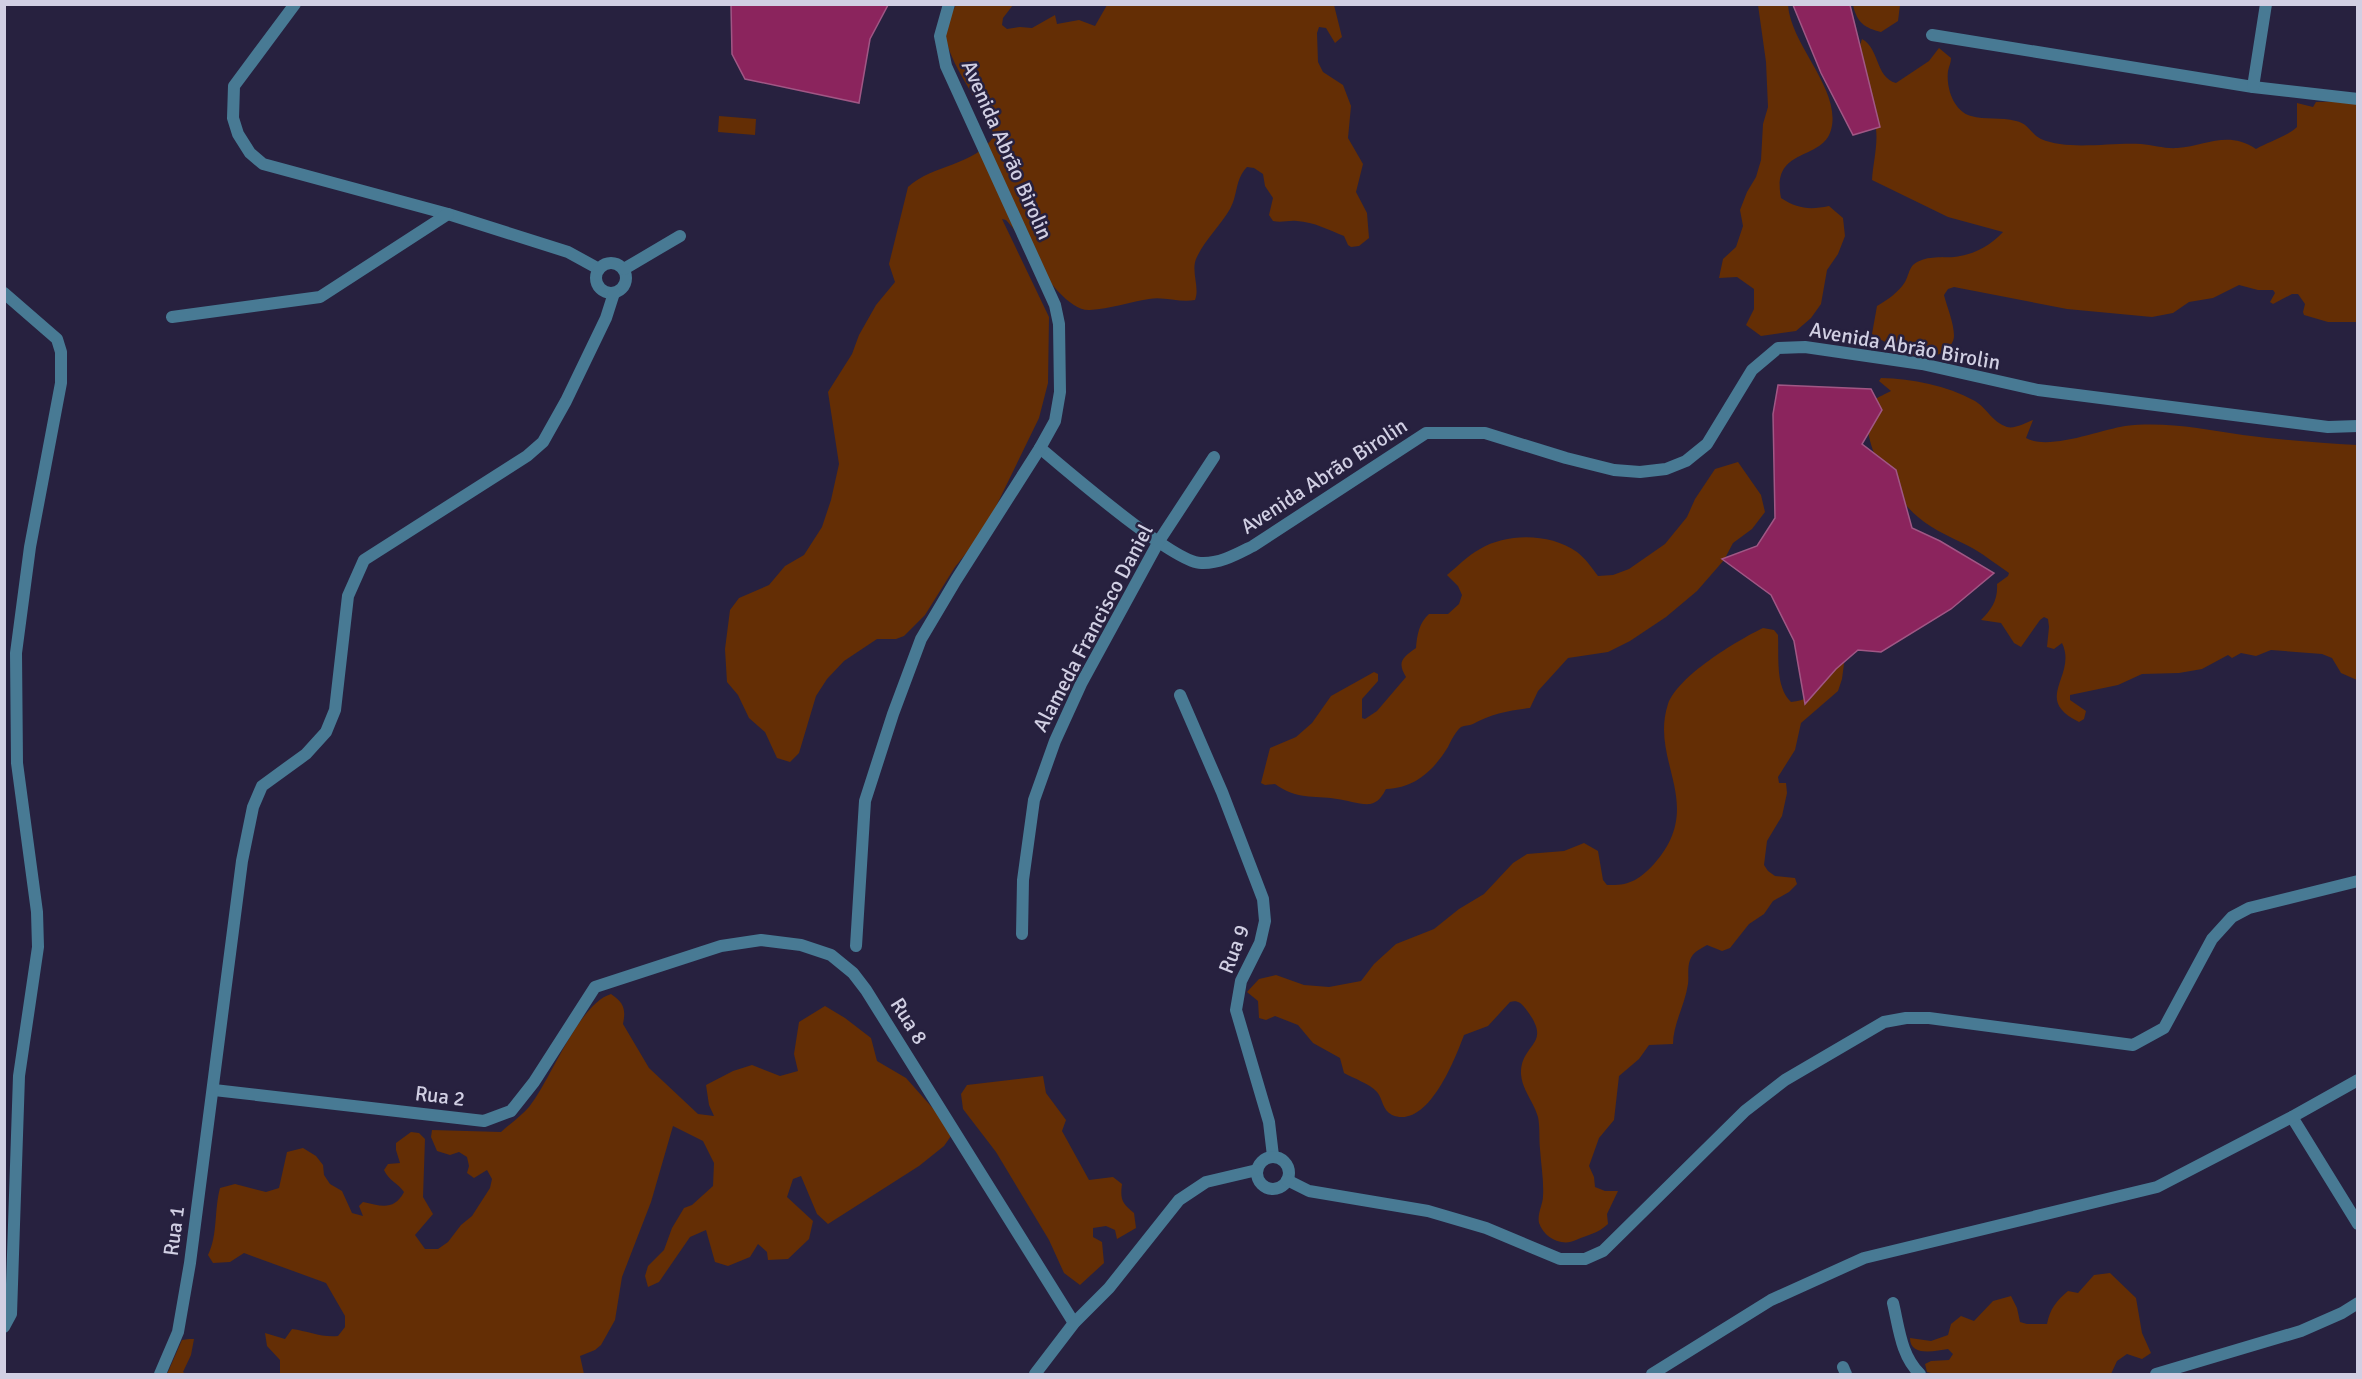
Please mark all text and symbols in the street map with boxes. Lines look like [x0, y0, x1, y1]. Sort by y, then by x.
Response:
street label: Avenida Abrão Birolin [956, 56, 1058, 244]
street label: Avenida Abrão Birolin [1808, 316, 2002, 376]
street label: Avenida Abrão Birolin [1236, 412, 1412, 540]
street label: Alameda Francisco Daniel [1027, 520, 1159, 736]
street label: Rua 9 [1213, 921, 1255, 977]
street label: Rua 8 [885, 993, 933, 1049]
street label: Rua 2 [413, 1080, 467, 1112]
street label: Rua 1 [158, 1204, 190, 1258]

